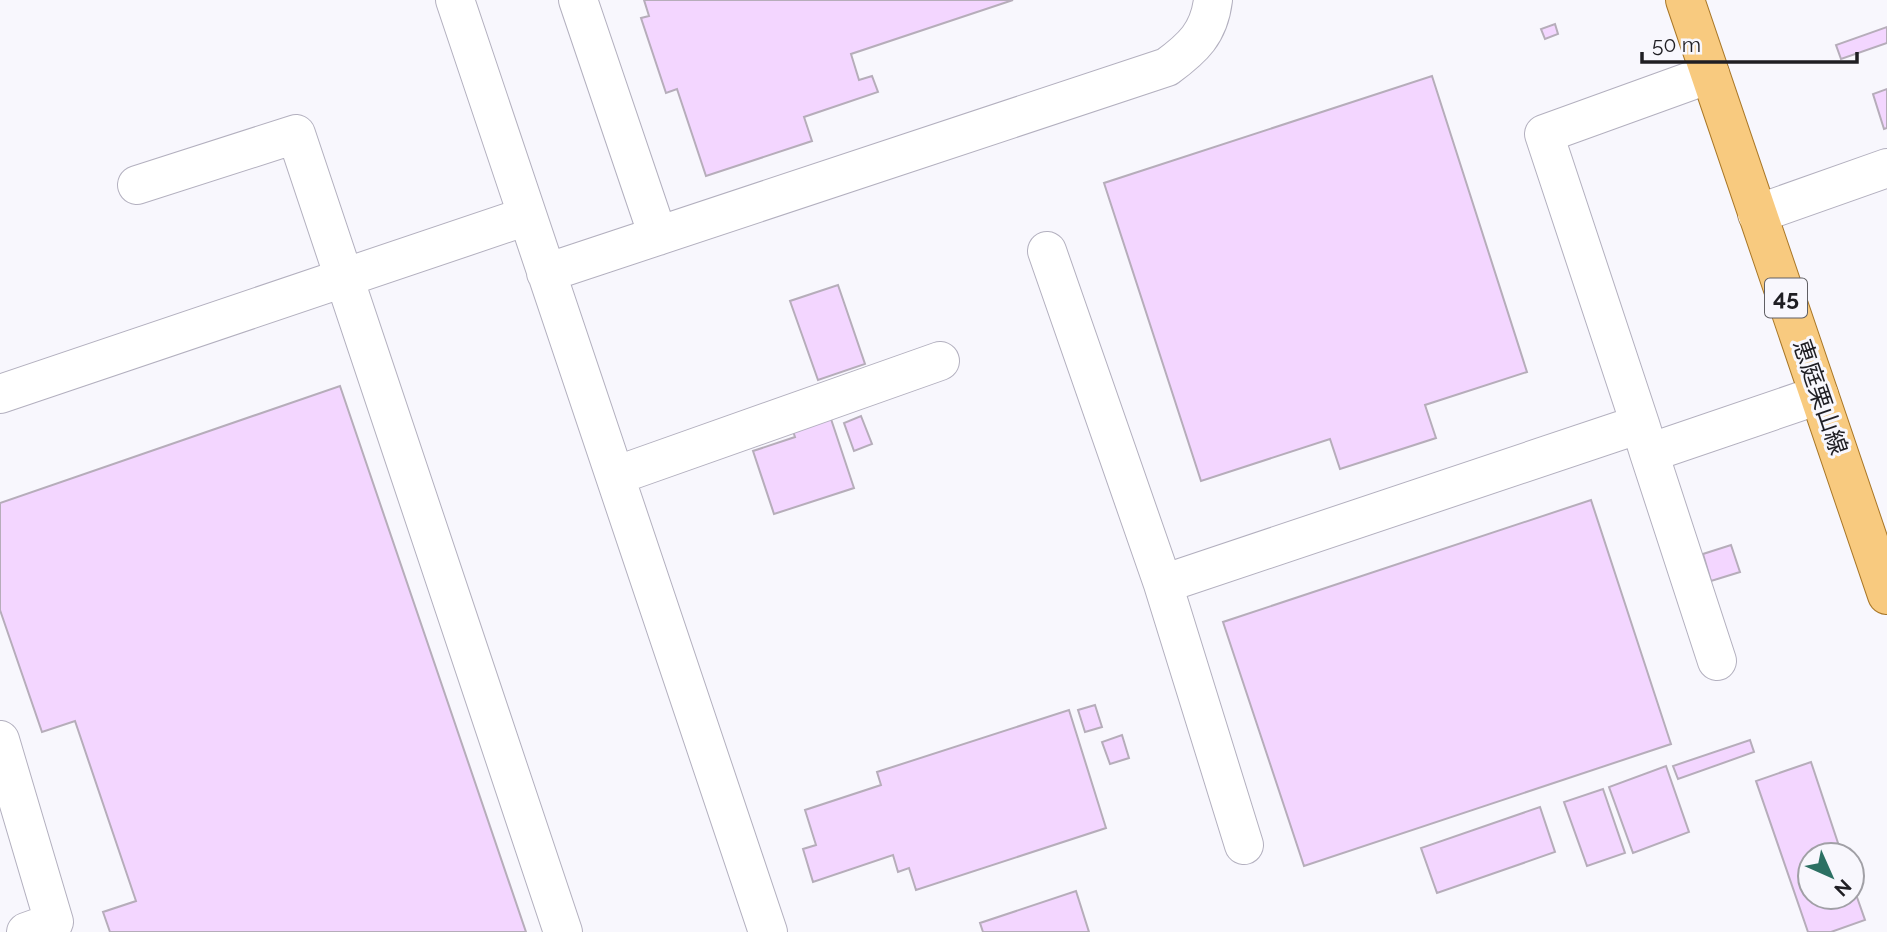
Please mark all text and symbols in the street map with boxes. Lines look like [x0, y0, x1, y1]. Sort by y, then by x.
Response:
scale bar [1642, 21, 1857, 65]
text: 50 m [1652, 32, 1701, 57]
road number: 45 [1765, 278, 1807, 318]
street label: 恵庭栗山線 [1787, 335, 1854, 458]
north arrow [1796, 841, 1866, 911]
text: N [1830, 875, 1856, 901]

